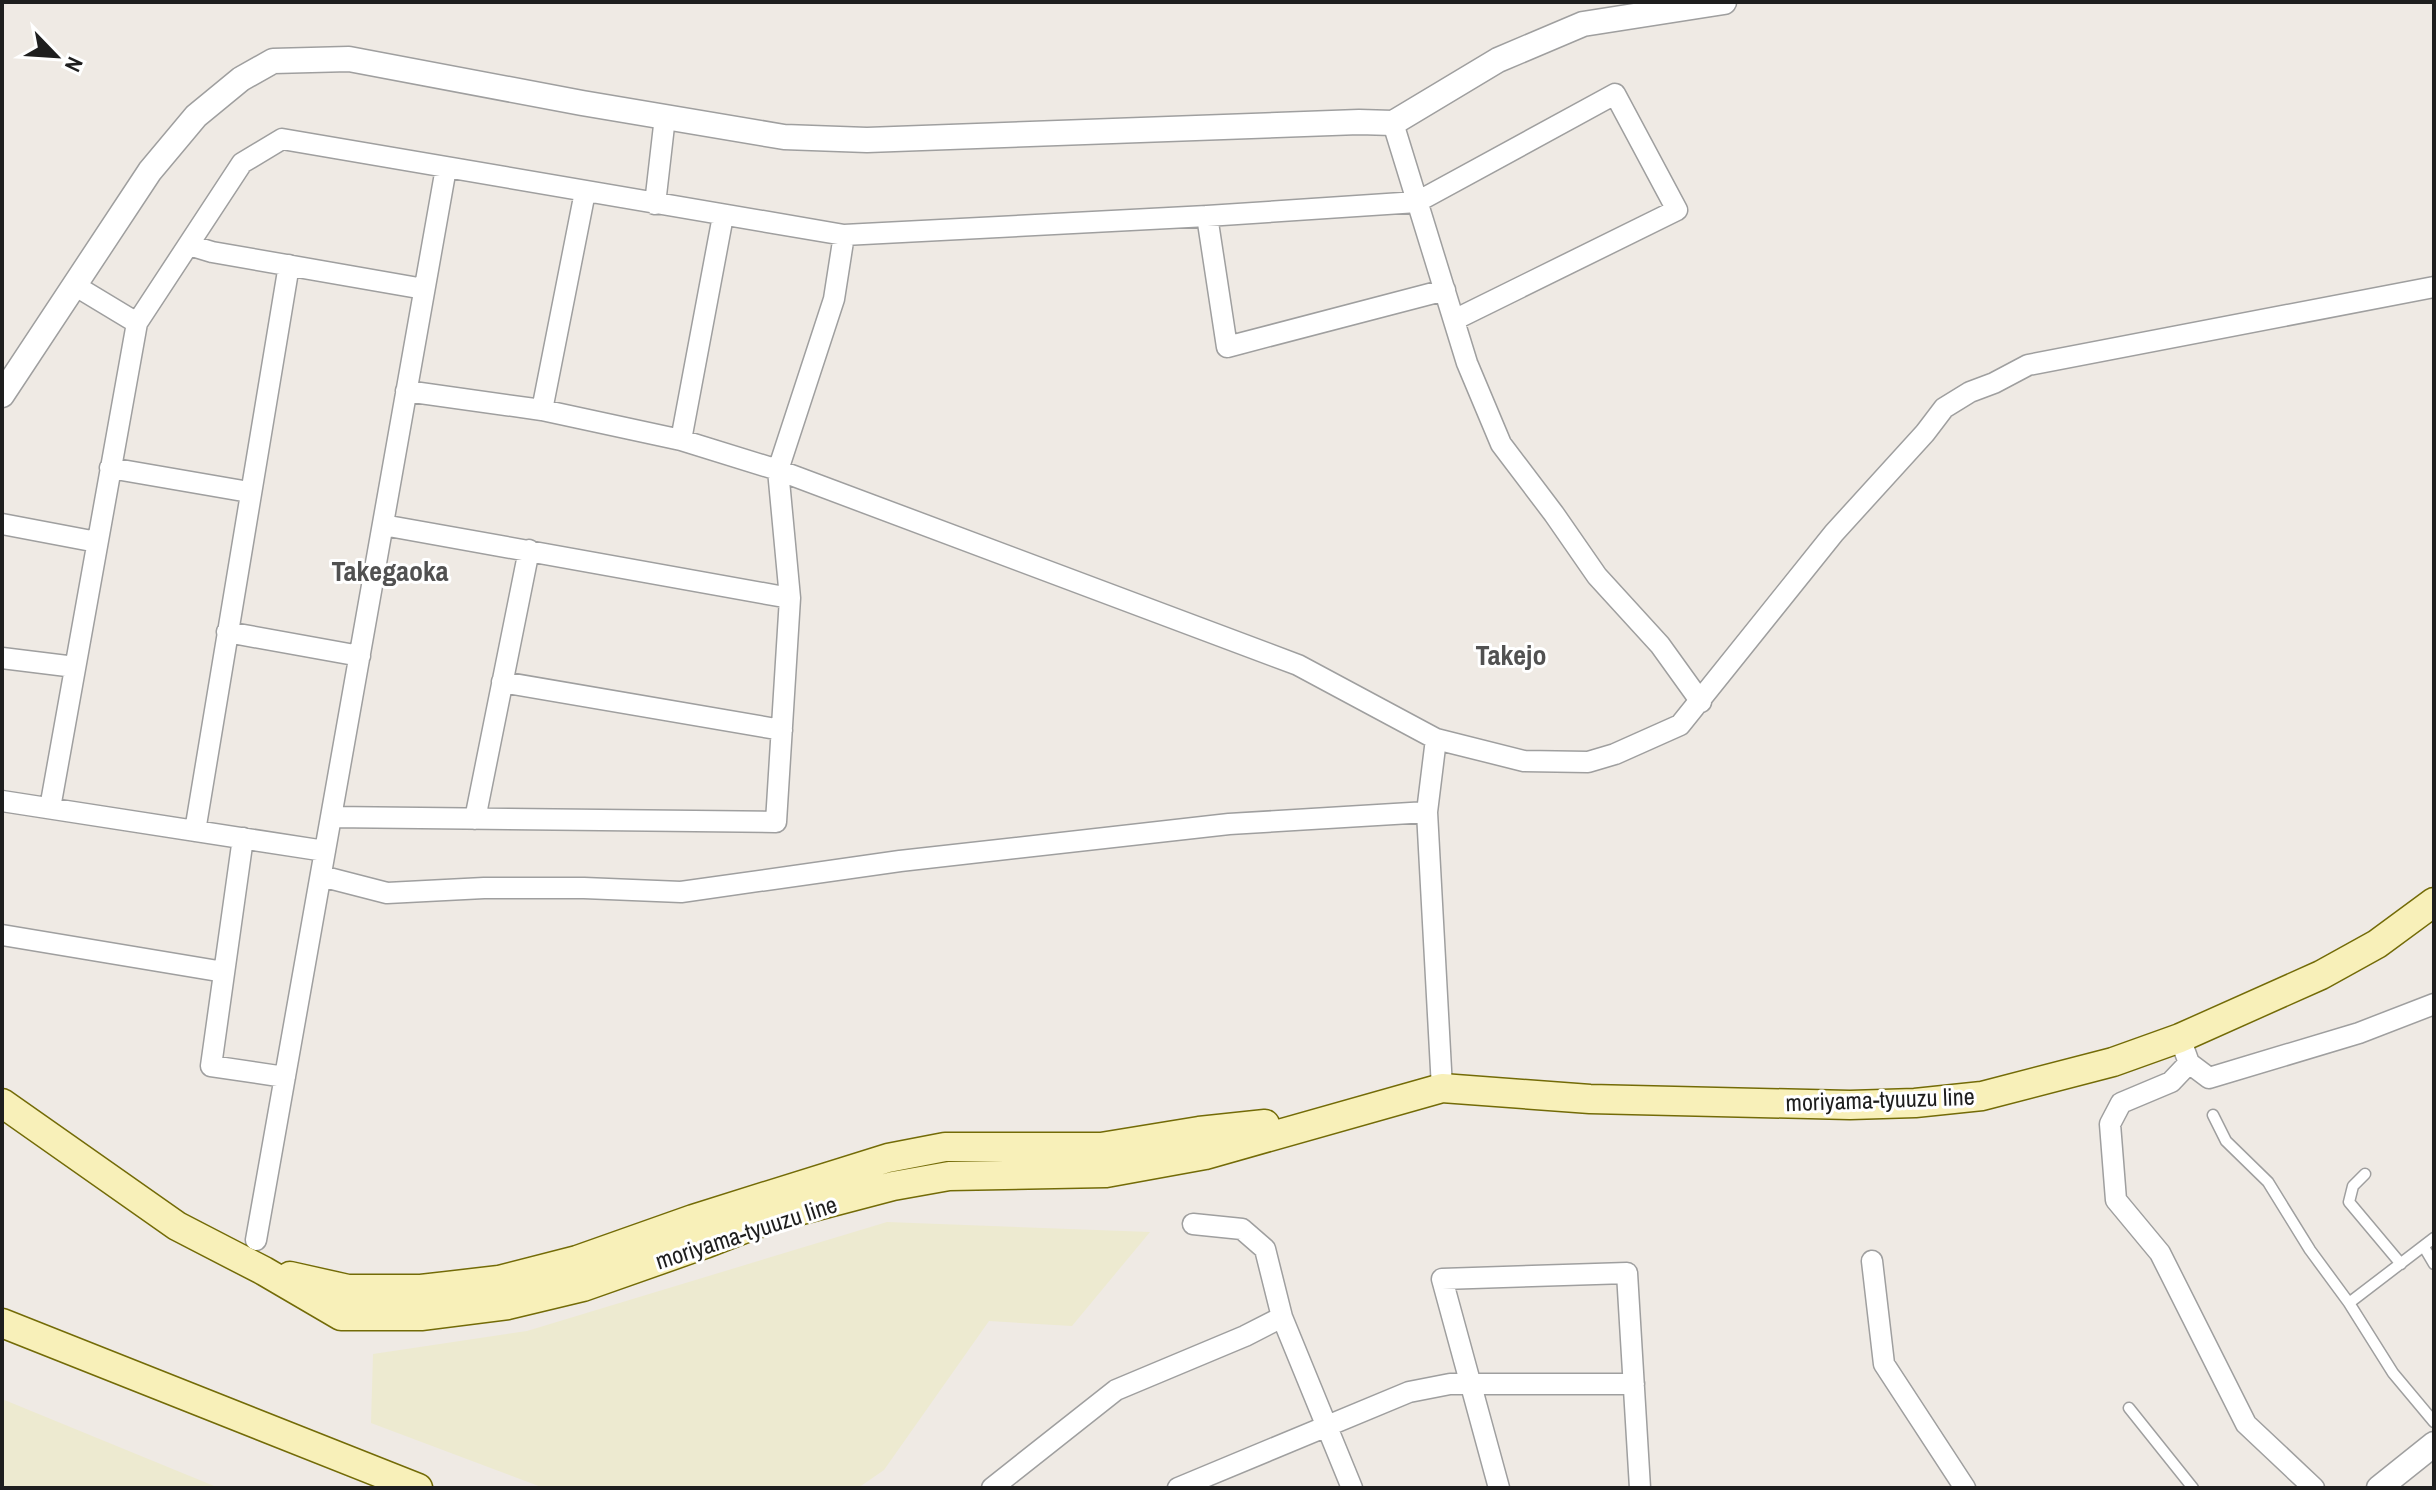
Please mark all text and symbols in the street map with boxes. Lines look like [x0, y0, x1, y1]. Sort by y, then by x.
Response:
north arrow [16, 16, 96, 96]
text: N [58, 52, 90, 77]
district label: Takegaoka [331, 552, 449, 590]
district label: Takejo [1475, 636, 1547, 674]
street label: moriyama-tyuuzu line [1785, 1080, 1975, 1118]
street label: moriyama-tyuuzu line [651, 1188, 841, 1276]

